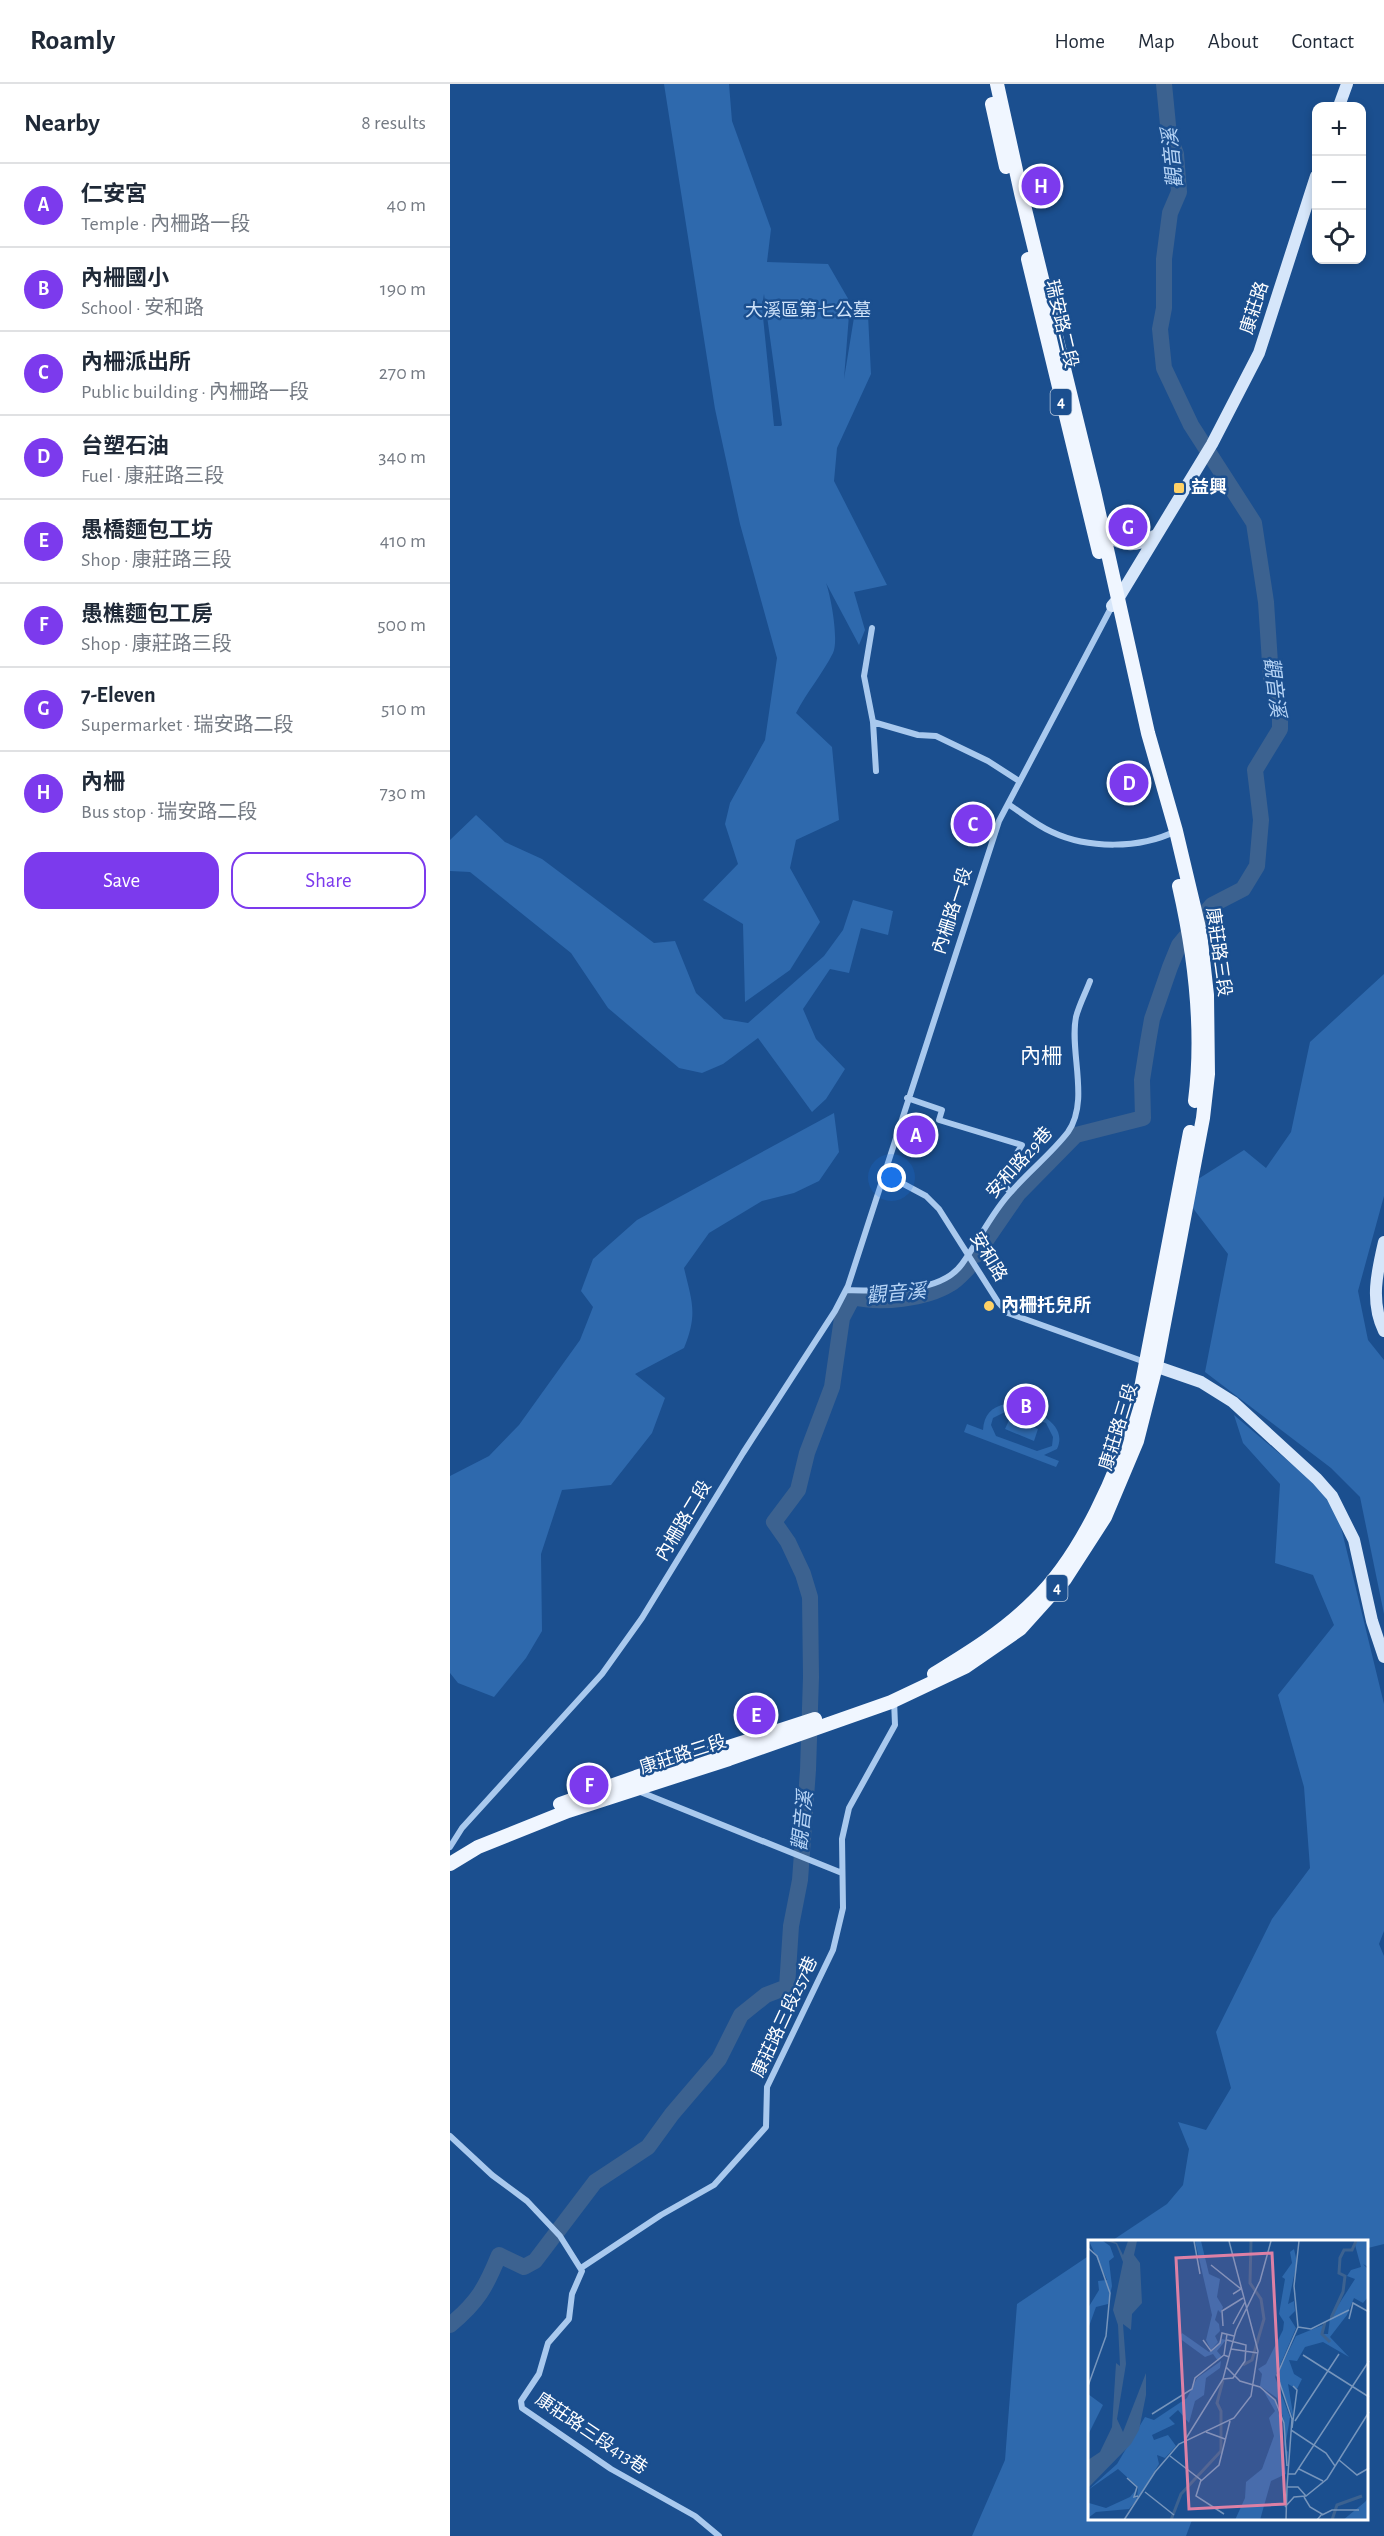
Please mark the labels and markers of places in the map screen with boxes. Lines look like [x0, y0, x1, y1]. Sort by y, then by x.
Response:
pin: H [1022, 164, 1060, 208]
place label: 益興 [1191, 477, 1227, 497]
marker: 益興 [1172, 481, 1186, 495]
pin: G [1108, 504, 1148, 550]
pin: D [1110, 760, 1148, 806]
pin: C [954, 802, 992, 846]
pin: A [896, 1112, 936, 1158]
place label: 內柵托兒所 [1001, 1295, 1091, 1315]
marker: 內柵托兒所 [982, 1299, 996, 1313]
pin: B [1006, 1384, 1046, 1428]
pin: E [736, 1692, 776, 1738]
pin: F [570, 1762, 608, 1808]

